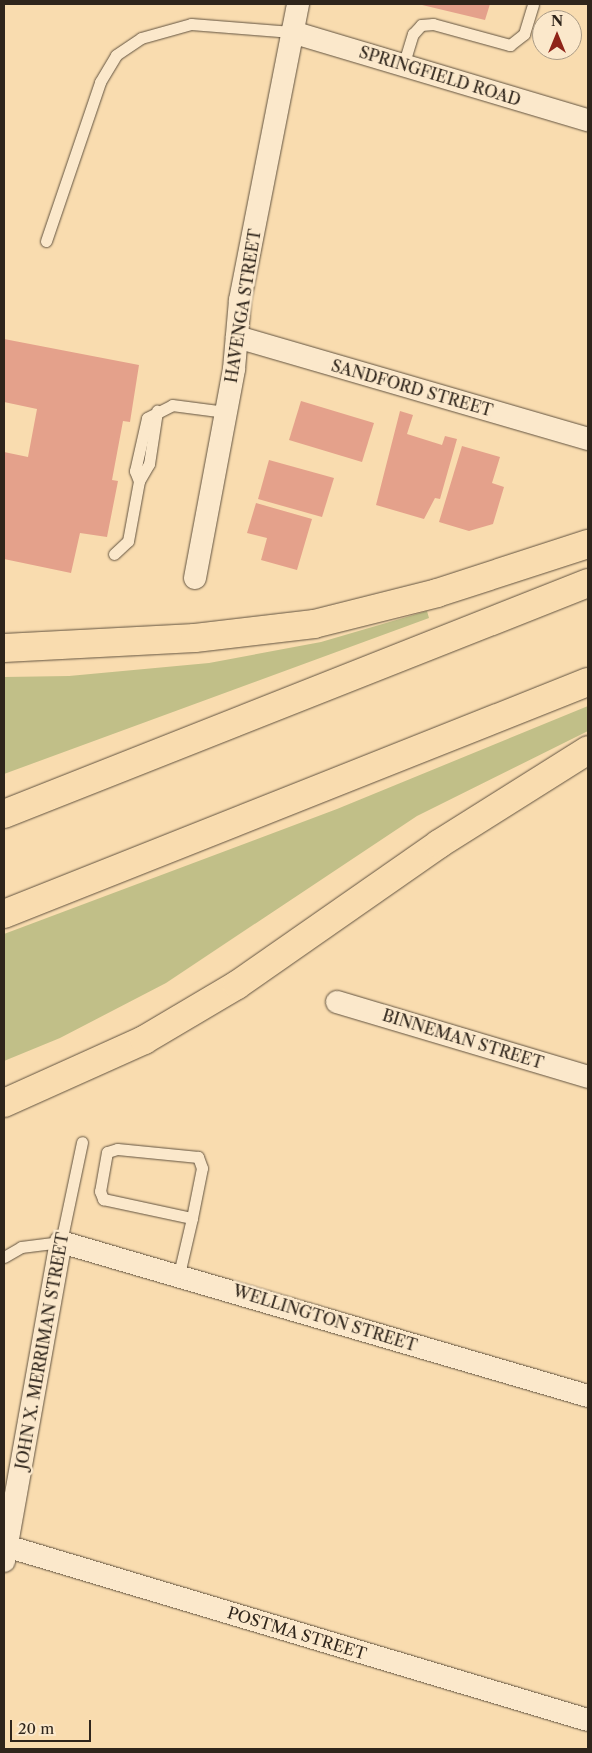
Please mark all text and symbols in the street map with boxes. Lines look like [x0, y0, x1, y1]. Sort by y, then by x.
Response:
north arrow [532, 10, 582, 60]
text: N [551, 12, 563, 30]
street label: SPRINGFIELD ROAD [357, 42, 523, 110]
street label: HAVENGA STREET [221, 227, 265, 385]
street label: SANDFORD STREET [329, 356, 495, 420]
street label: BINNEMAN STREET [380, 1005, 546, 1073]
street label: JOHN X. MERRIMAN STREET [12, 1231, 72, 1471]
street label: WELLINGTON STREET [231, 1281, 419, 1355]
street label: POSTMA STREET [225, 1603, 369, 1663]
scale bar [12, 1710, 94, 1742]
text: 20 m [18, 1719, 54, 1738]

